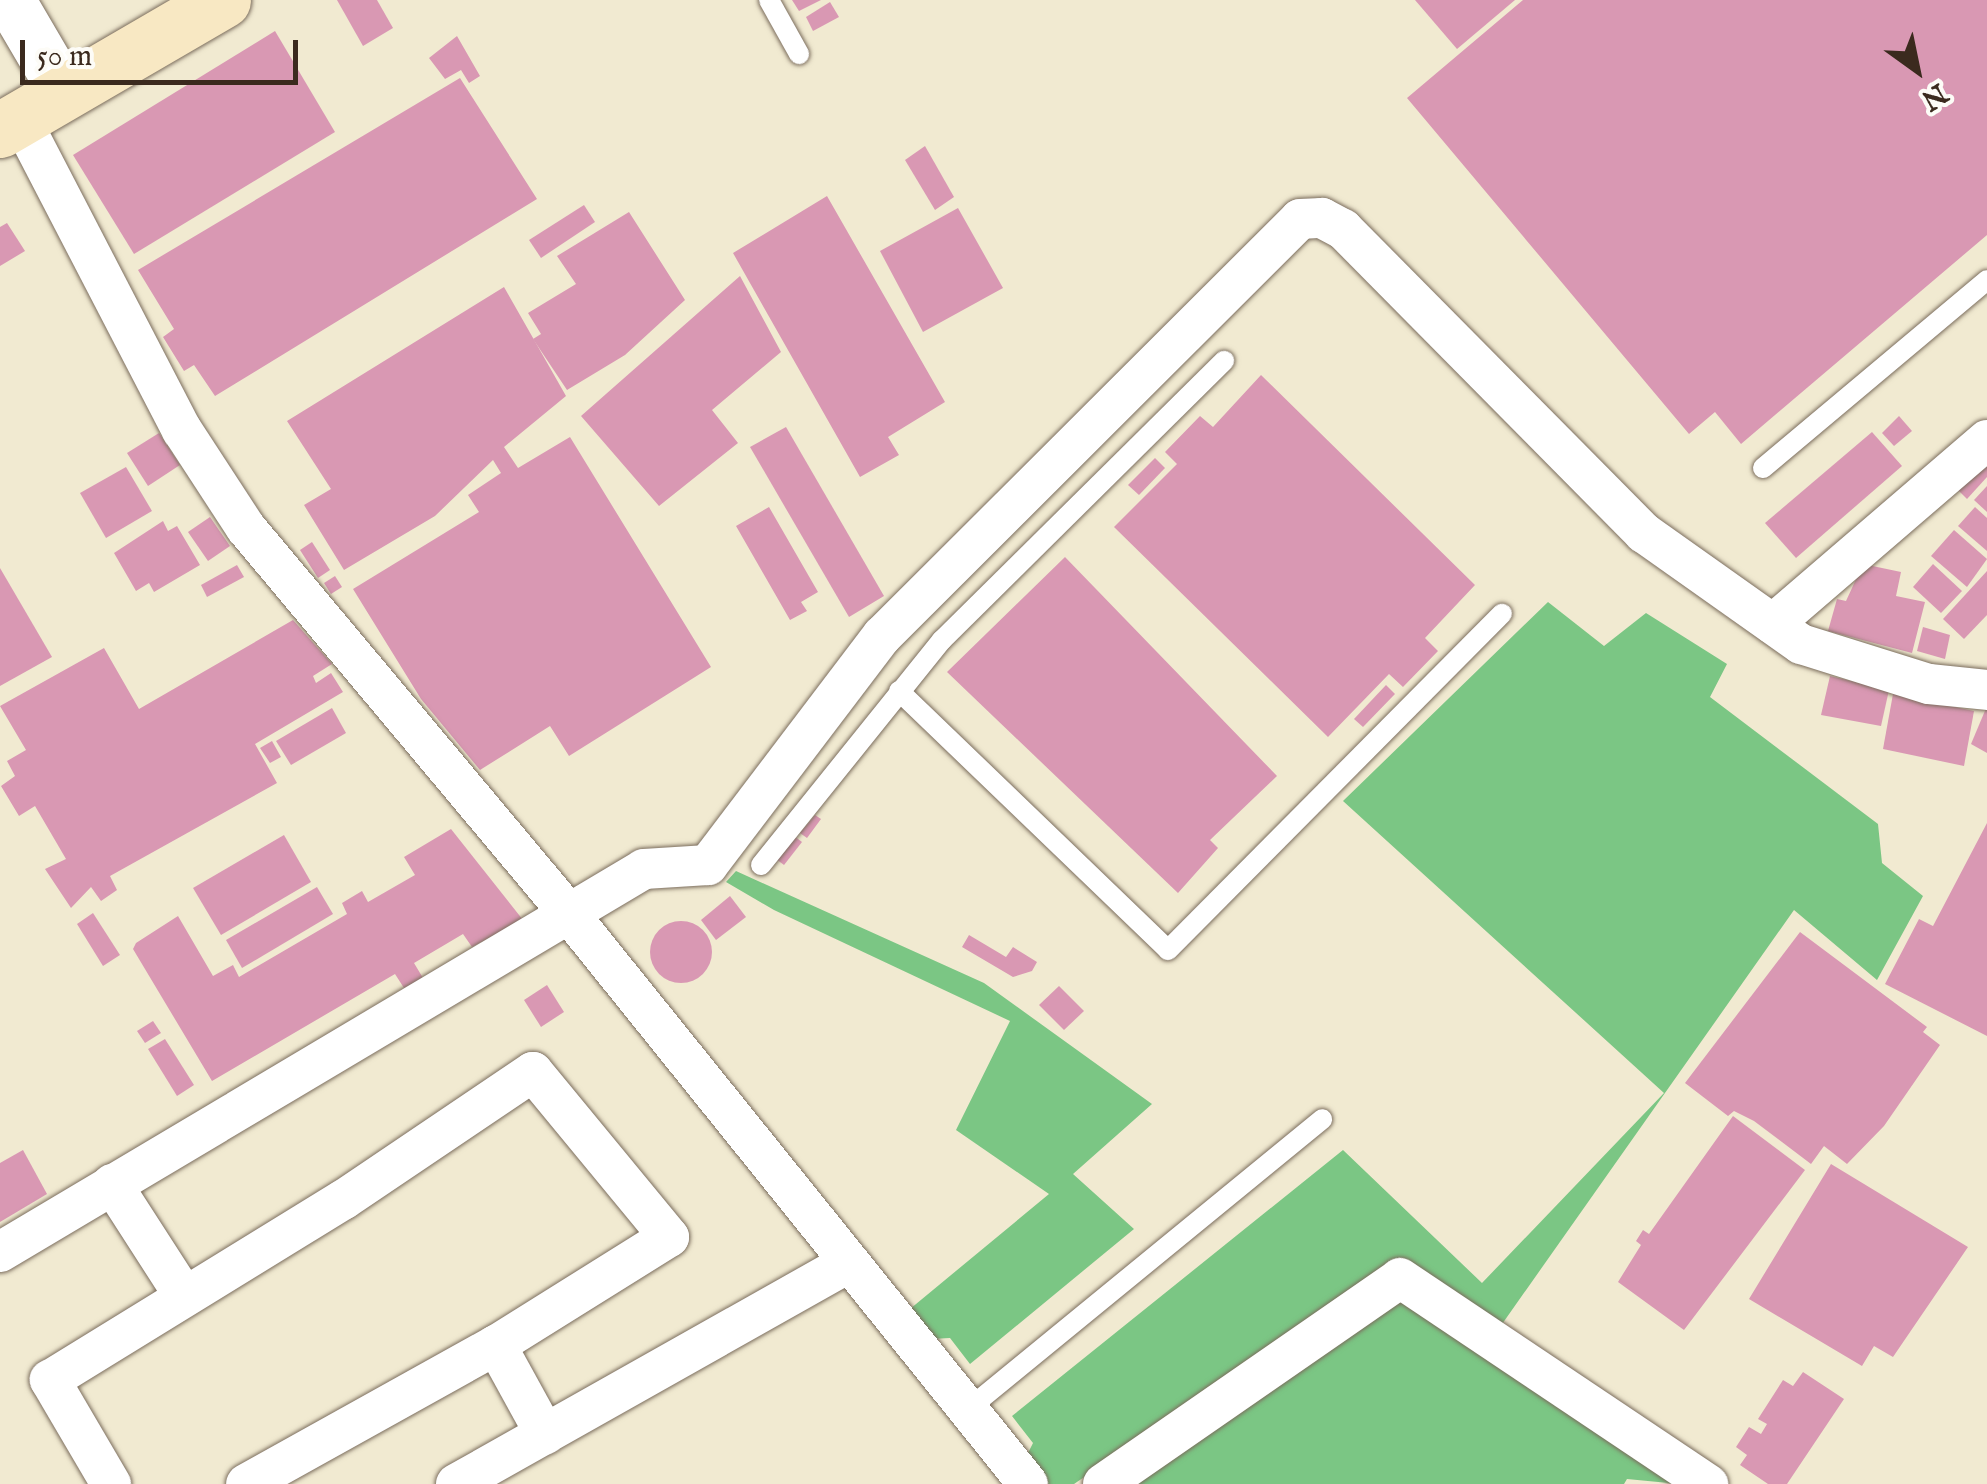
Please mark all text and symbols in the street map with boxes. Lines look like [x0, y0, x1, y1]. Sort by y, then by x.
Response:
scale bar [25, 20, 302, 82]
north arrow [1867, 20, 1967, 120]
text: 50 m [37, 38, 92, 76]
text: N [1914, 74, 1953, 117]

